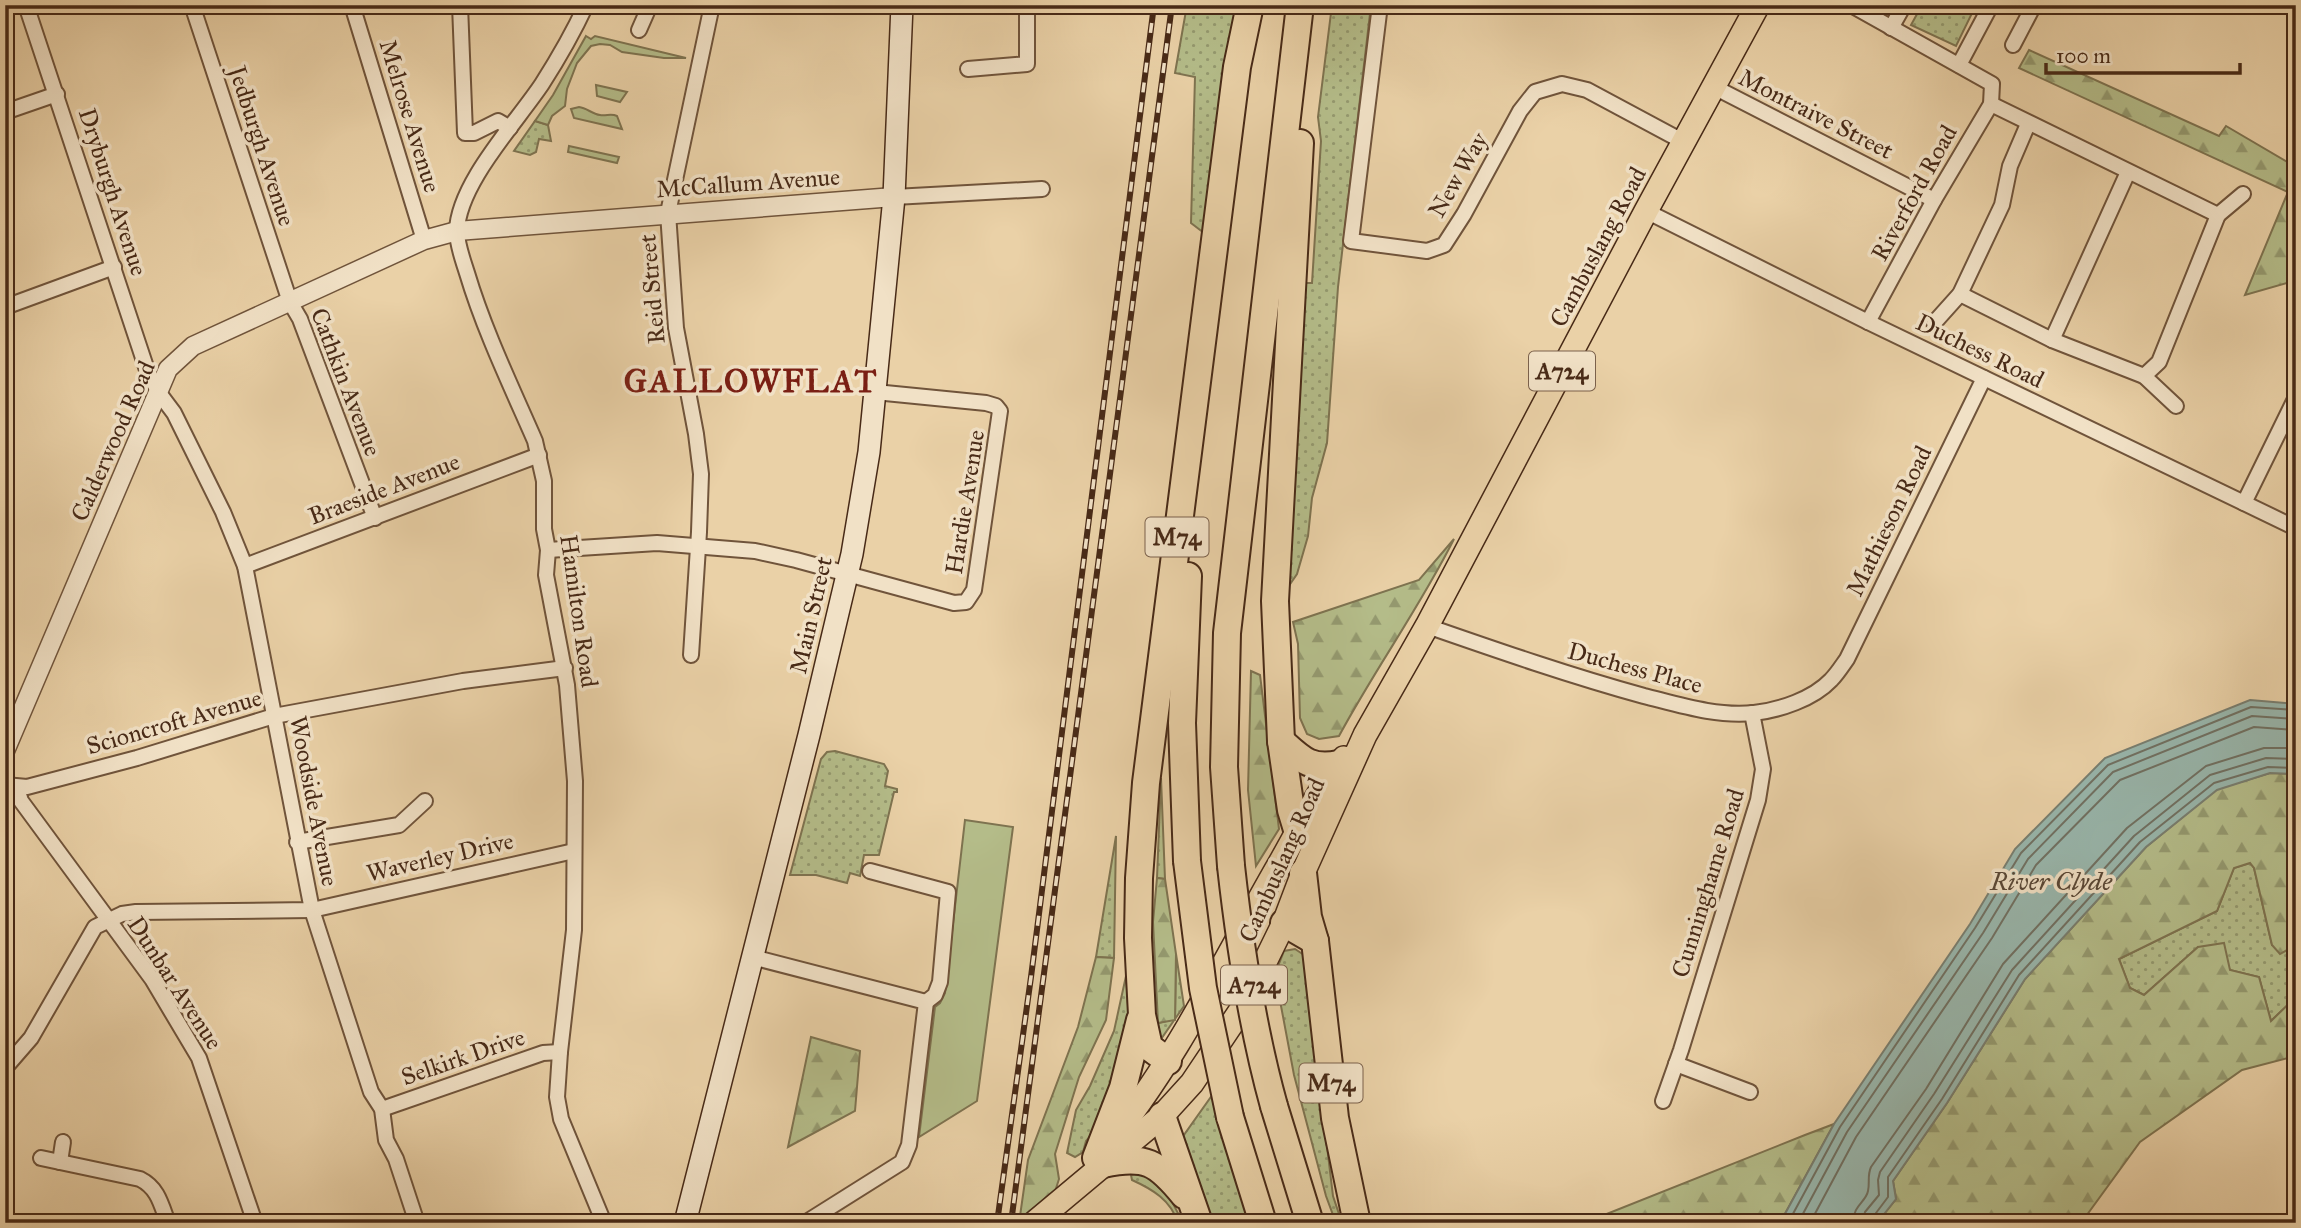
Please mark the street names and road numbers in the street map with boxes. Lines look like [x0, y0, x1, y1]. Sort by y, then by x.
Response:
street label: Melrose Avenue [373, 36, 447, 196]
street label: Jedburgh Avenue [221, 59, 302, 230]
street label: Montraive Street [1734, 62, 1899, 166]
street label: Dryburgh Avenue [72, 104, 154, 280]
street label: Riverford Road [1864, 120, 1964, 266]
street label: New Way [1422, 126, 1495, 223]
street label: McCallum Avenue [655, 162, 841, 204]
street label: Cambuslang Road [1543, 162, 1653, 332]
street label: Reid Street [632, 232, 672, 345]
street label: Cathkin Avenue [304, 304, 388, 460]
street label: Duchess Road [1911, 307, 2049, 395]
road number: A724 [1529, 352, 1595, 390]
street label: Calderwood Road [64, 356, 162, 526]
street label: Hardie Avenue [939, 428, 991, 576]
street label: Mathieson Road [1840, 441, 1938, 601]
street label: Braeside Avenue [304, 446, 464, 532]
road number: M74 [1146, 517, 1208, 556]
street label: Hamilton Road [553, 533, 605, 689]
street label: Main Street [783, 553, 839, 676]
street label: Duchess Place [1564, 636, 1706, 700]
street label: Scioncroft Avenue [83, 683, 265, 761]
street label: Woodside Avenue [283, 713, 345, 889]
street label: Cambuslang Road [1232, 773, 1332, 947]
street label: Cunninghame Road [1665, 785, 1751, 981]
street label: Waverley Drive [364, 826, 516, 888]
street label: Dunbar Avenue [121, 911, 229, 1055]
road number: A724 [1221, 966, 1287, 1004]
street label: Selkirk Drive [397, 1022, 529, 1092]
road number: M74 [1300, 1064, 1362, 1102]

